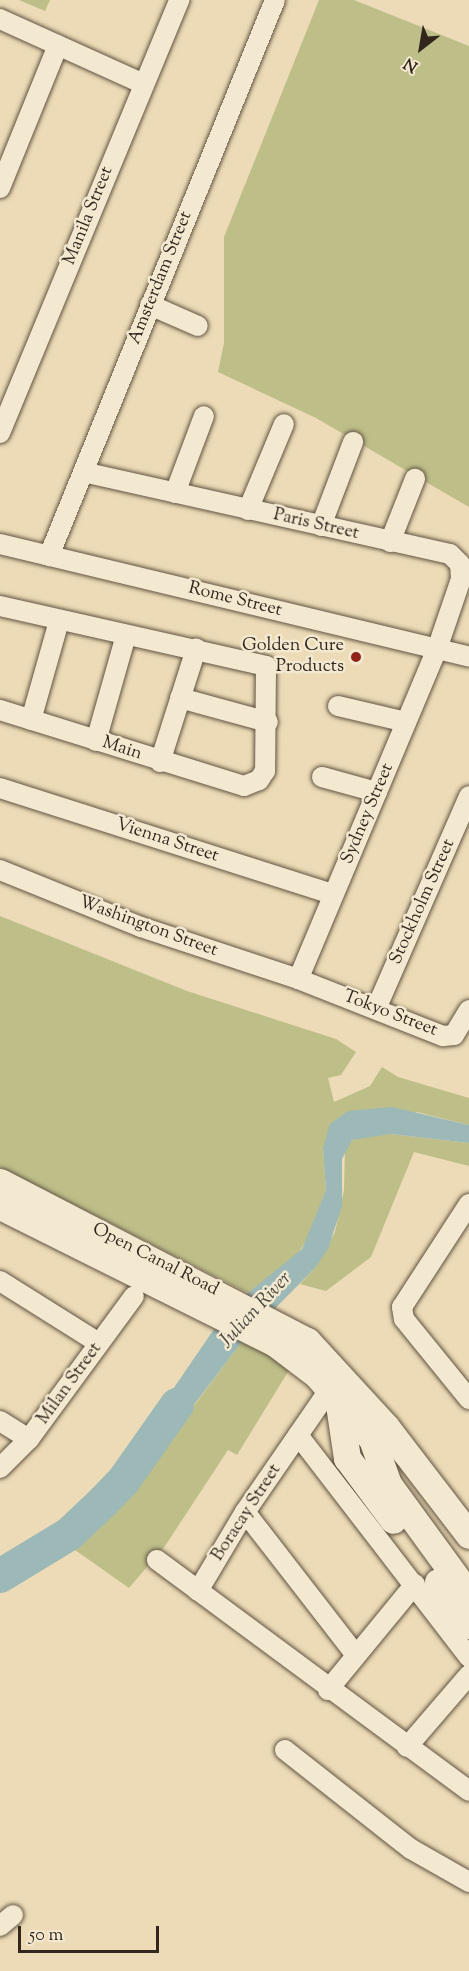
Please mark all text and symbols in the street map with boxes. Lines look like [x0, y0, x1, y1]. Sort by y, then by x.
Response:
north arrow [391, 18, 451, 78]
text: N [400, 51, 423, 77]
street label: Manila Street [59, 164, 119, 268]
street label: Amsterdam Street [124, 208, 198, 348]
street label: Paris Street [271, 505, 361, 545]
street label: Rome Street [186, 578, 284, 622]
place label: Golden Cure Products [242, 636, 344, 678]
marker: Golden Cure Products [349, 650, 363, 664]
street label: Main [99, 732, 145, 766]
street label: Sydney Street [337, 760, 399, 868]
street label: Vienna Street [113, 814, 221, 868]
street label: Stockholm Street [386, 836, 460, 968]
street label: Washington Street [76, 892, 220, 962]
street label: Tokyo Street [340, 986, 440, 1042]
street label: Open Canal Road [88, 1219, 222, 1301]
water label: Julian River [215, 1267, 297, 1353]
street label: Milan Street [33, 1339, 107, 1429]
street label: Boracay Street [208, 1460, 286, 1566]
scale bar [21, 1914, 162, 1952]
text: 50 m [29, 1923, 63, 1949]

